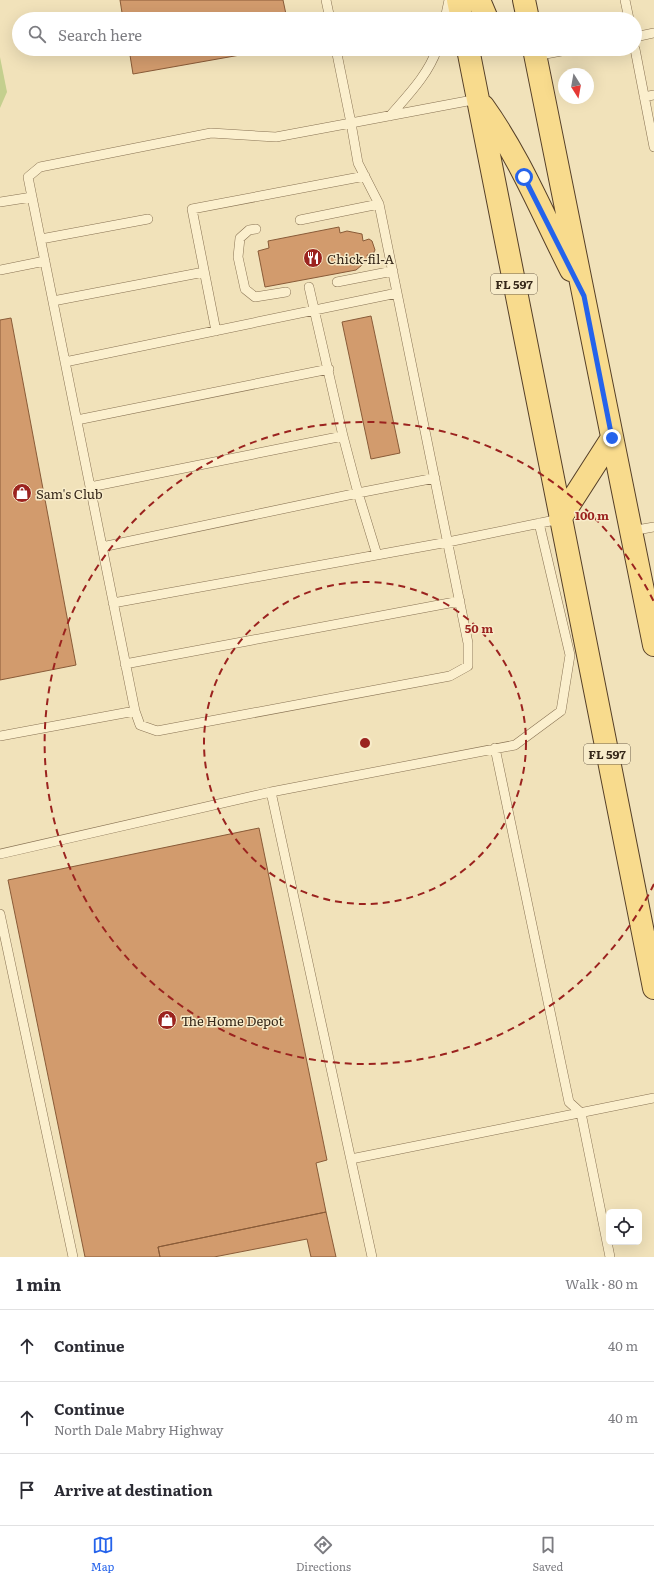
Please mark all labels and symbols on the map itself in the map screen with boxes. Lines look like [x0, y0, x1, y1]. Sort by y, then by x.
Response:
north arrow [558, 68, 594, 104]
route start [515, 168, 533, 186]
restaurant icon: Chick-fil-A [302, 247, 324, 269]
place label: Chick-fil-A [327, 249, 394, 268]
road number: FL 597 [491, 274, 537, 294]
route end [603, 429, 621, 447]
shop icon: Sam's Club [11, 482, 33, 504]
place label: Sam's Club [36, 484, 103, 503]
text: 100 m [575, 506, 609, 524]
text: 50 m [465, 619, 493, 637]
centre of rings [358, 736, 372, 750]
road number: FL 597 [584, 744, 630, 764]
shop icon: The Home Depot [156, 1009, 178, 1031]
place label: The Home Depot [181, 1011, 284, 1030]

